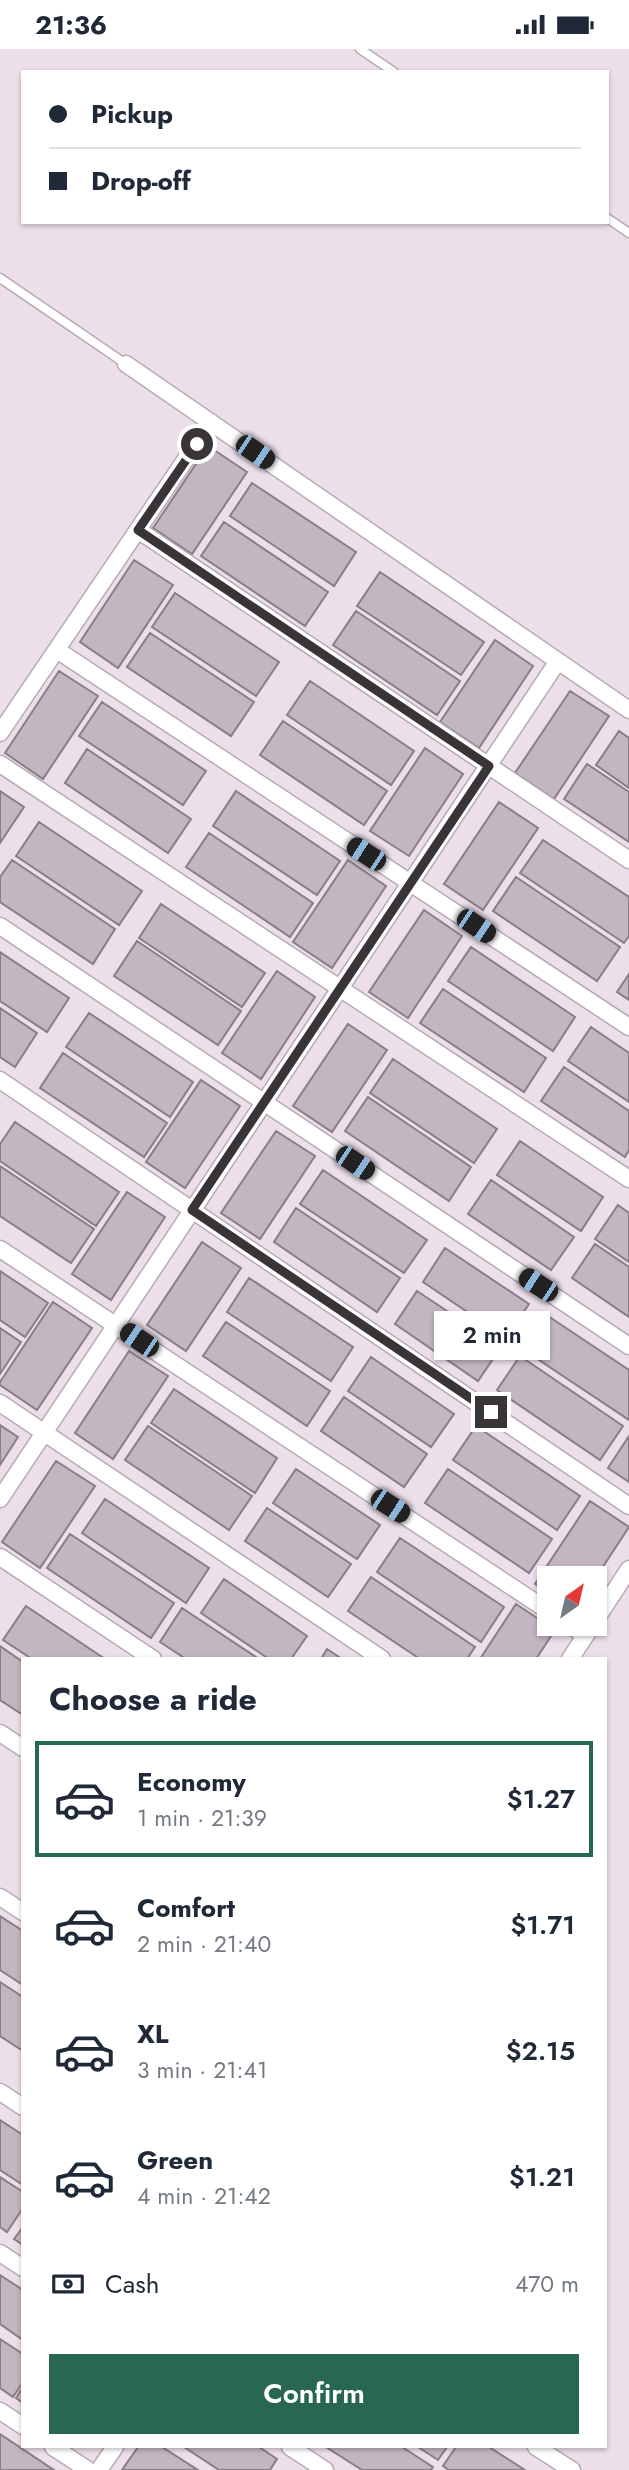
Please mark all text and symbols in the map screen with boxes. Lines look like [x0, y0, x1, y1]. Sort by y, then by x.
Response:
text: 21:36 [35, 6, 107, 44]
text: Pickup [91, 95, 173, 133]
text: Drop-off [91, 162, 191, 200]
route start [181, 428, 213, 460]
car [232, 432, 279, 472]
car [343, 834, 390, 874]
car [453, 906, 500, 946]
car [332, 1143, 379, 1183]
car [515, 1265, 562, 1305]
callout: 2 min [433, 1311, 549, 1359]
text: 2 min [462, 1318, 522, 1352]
car [116, 1320, 163, 1360]
route end [475, 1396, 507, 1428]
car [367, 1486, 414, 1526]
north arrow [537, 1566, 607, 1636]
map controls [537, 1566, 607, 1636]
text: Choose a ride [49, 1676, 257, 1722]
text: Economy [137, 1763, 246, 1801]
icon: car [53, 1768, 116, 1831]
text: $1.27 [507, 1780, 575, 1818]
text: 1 min · 21:39 [137, 1801, 267, 1835]
text: Comfort [137, 1889, 235, 1927]
icon: car [53, 1894, 116, 1957]
text: $1.71 [510, 1906, 575, 1944]
text: 2 min · 21:40 [137, 1927, 271, 1961]
text: XL [137, 2015, 169, 2053]
icon: car [53, 2020, 116, 2083]
text: $2.15 [506, 2032, 575, 2070]
text: 3 min · 21:41 [137, 2053, 267, 2087]
text: Green [137, 2141, 213, 2179]
icon: car [53, 2146, 116, 2209]
text: $1.21 [509, 2158, 575, 2196]
text: 4 min · 21:42 [137, 2179, 271, 2213]
icon: cash [49, 2265, 87, 2303]
text: Cash [105, 2265, 159, 2303]
text: 470 m [515, 2267, 579, 2301]
button: Confirm [49, 2354, 579, 2434]

